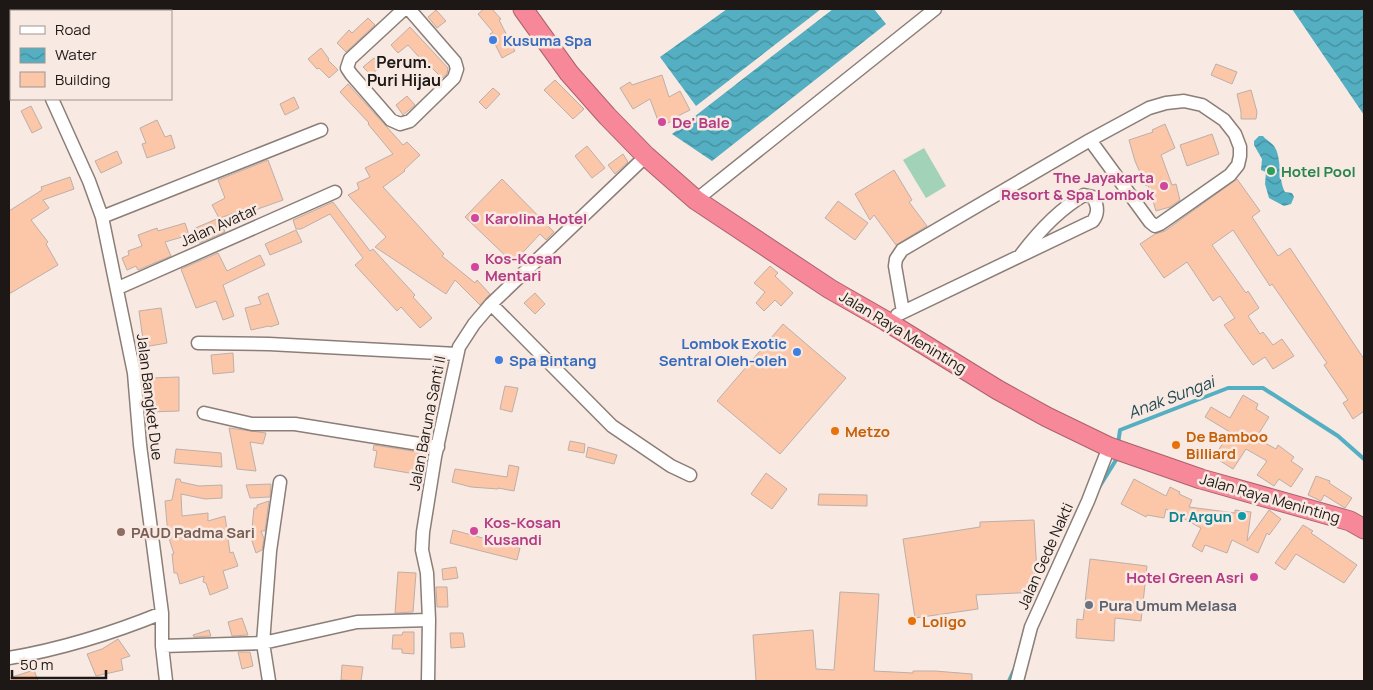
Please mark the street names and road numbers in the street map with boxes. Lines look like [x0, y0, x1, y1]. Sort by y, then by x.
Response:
street label: Jalan Avatar [177, 198, 262, 252]
street label: Jalan Raya Meninting [835, 286, 971, 378]
street label: Jalan Bangket Due [132, 333, 168, 462]
street label: Jalan Baruna Santi II [404, 354, 450, 492]
street label: Jalan Raya Meninting [1197, 468, 1343, 528]
street label: Jalan Gede Nakti [1012, 499, 1078, 613]

